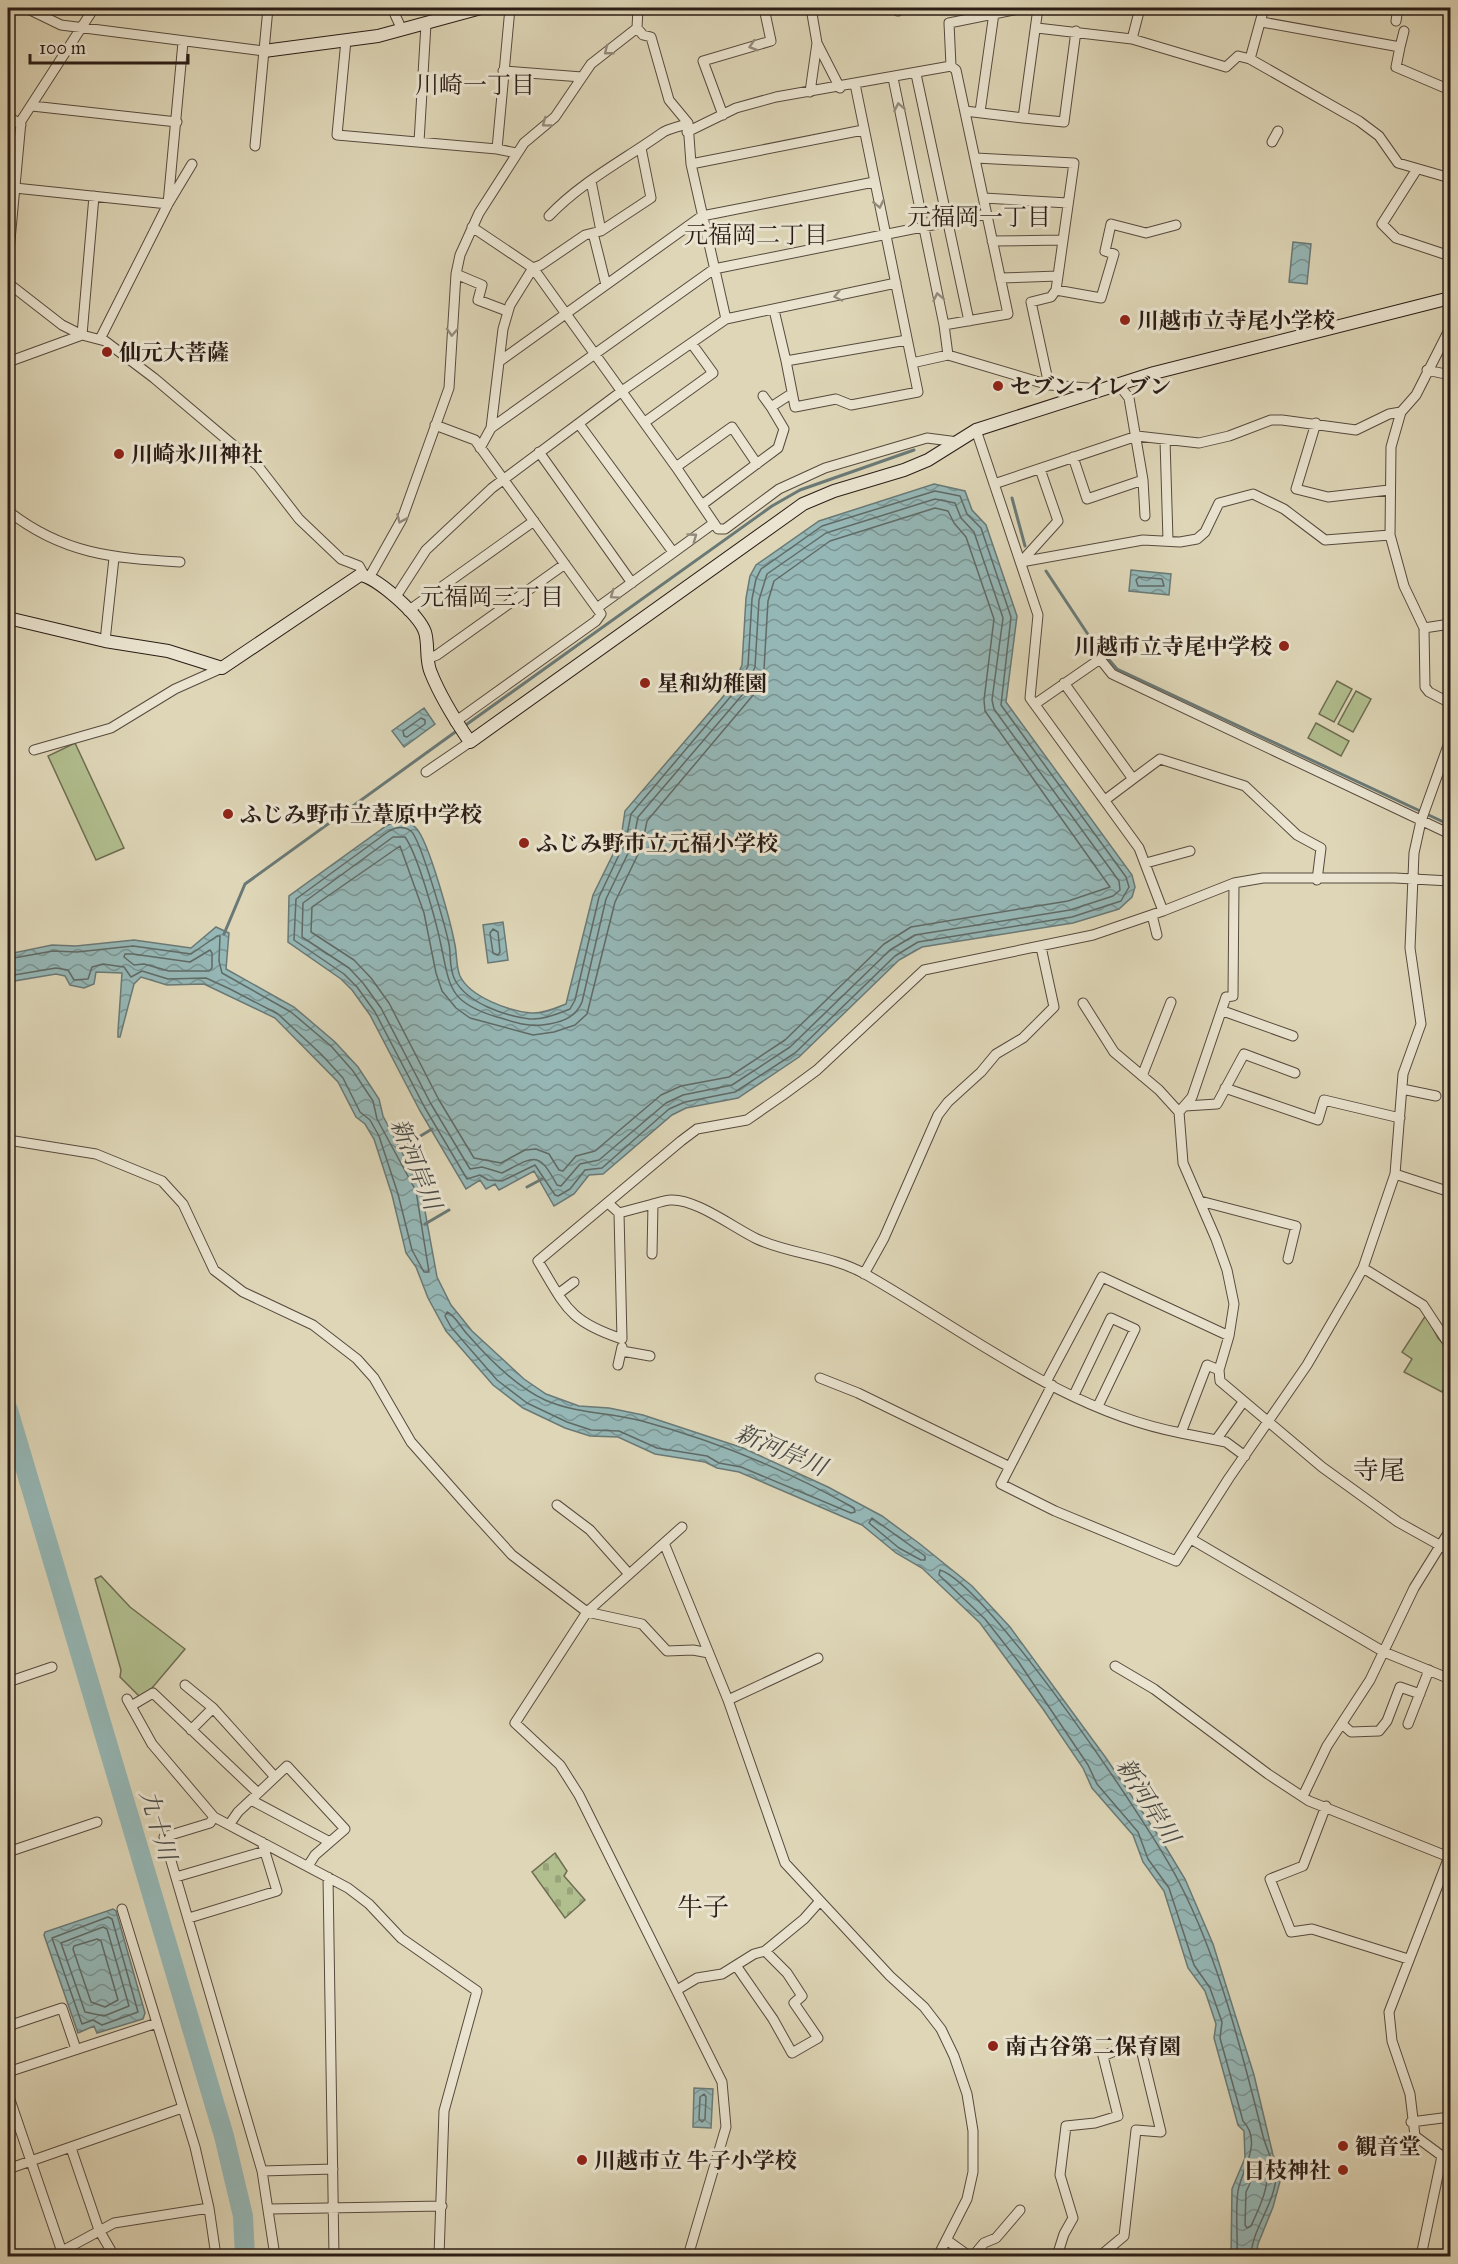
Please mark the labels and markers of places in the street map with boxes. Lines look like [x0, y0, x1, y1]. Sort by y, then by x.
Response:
place label: 川越市立寺尾小学校 [1137, 307, 1335, 334]
marker: 川越市立寺尾小学校 [1118, 313, 1132, 327]
place label: 仙元大菩薩 [119, 339, 229, 366]
marker: 仙元大菩薩 [100, 345, 114, 359]
place label: セブン-イレブン [1010, 373, 1171, 400]
marker: セブン-イレブン [991, 379, 1005, 393]
place label: 川崎氷川神社 [131, 441, 263, 468]
marker: 川崎氷川神社 [112, 447, 126, 461]
place label: 川越市立寺尾中学校 [1074, 633, 1272, 660]
marker: 川越市立寺尾中学校 [1277, 639, 1291, 653]
place label: 星和幼稚園 [657, 670, 767, 697]
marker: 星和幼稚園 [638, 676, 652, 690]
place label: ふじみ野市立葦原中学校 [240, 801, 482, 828]
marker: ふじみ野市立葦原中学校 [221, 807, 235, 821]
place label: ふじみ野市立元福小学校 [536, 830, 778, 857]
marker: ふじみ野市立元福小学校 [517, 836, 531, 850]
place label: 南古谷第二保育園 [1005, 2033, 1181, 2060]
marker: 南古谷第二保育園 [986, 2039, 1000, 2053]
place label: 観音堂 [1355, 2133, 1421, 2160]
marker: 観音堂 [1336, 2139, 1350, 2153]
place label: 川越市立 牛子小学校 [594, 2147, 797, 2174]
marker: 川越市立 牛子小学校 [575, 2153, 589, 2167]
place label: 日枝神社 [1243, 2157, 1331, 2184]
marker: 日枝神社 [1336, 2163, 1350, 2177]

